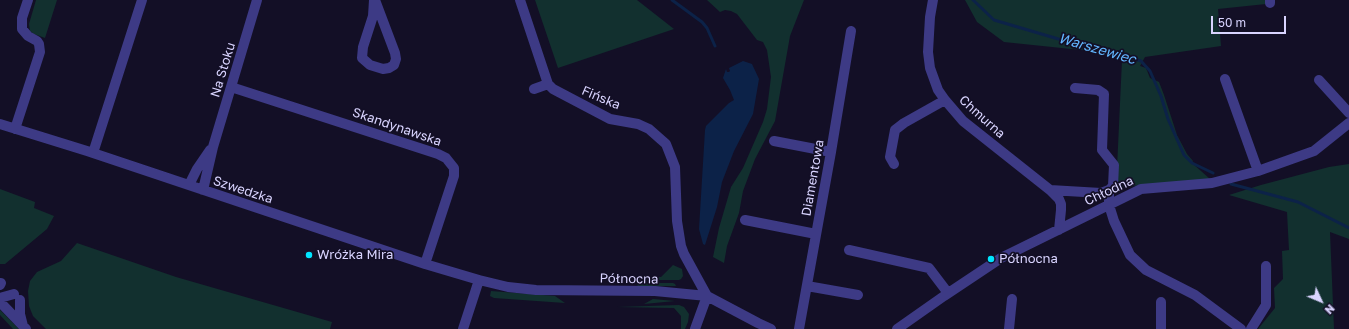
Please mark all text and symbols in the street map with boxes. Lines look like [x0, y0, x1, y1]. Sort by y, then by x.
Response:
scale bar [1213, 8, 1288, 34]
text: 50 m [1218, 15, 1246, 30]
water label: Warszewiec [1056, 30, 1138, 68]
street label: Na Stoku [207, 41, 239, 99]
street label: Fińska [579, 83, 623, 113]
street label: Chmurna [956, 92, 1008, 142]
street label: Skandynawska [350, 104, 444, 150]
street label: Diamentowa [799, 139, 827, 217]
street label: Szwedzka [211, 173, 275, 207]
street label: Chłodna [1082, 173, 1136, 209]
place label: Wróżka Mira [317, 247, 393, 263]
marker: Wróżka Mira [304, 250, 314, 260]
place label: Północna [999, 251, 1058, 267]
marker: Północna [986, 254, 996, 264]
street label: Północna [599, 271, 659, 287]
north arrow [1301, 281, 1341, 321]
text: N [1322, 302, 1338, 317]

